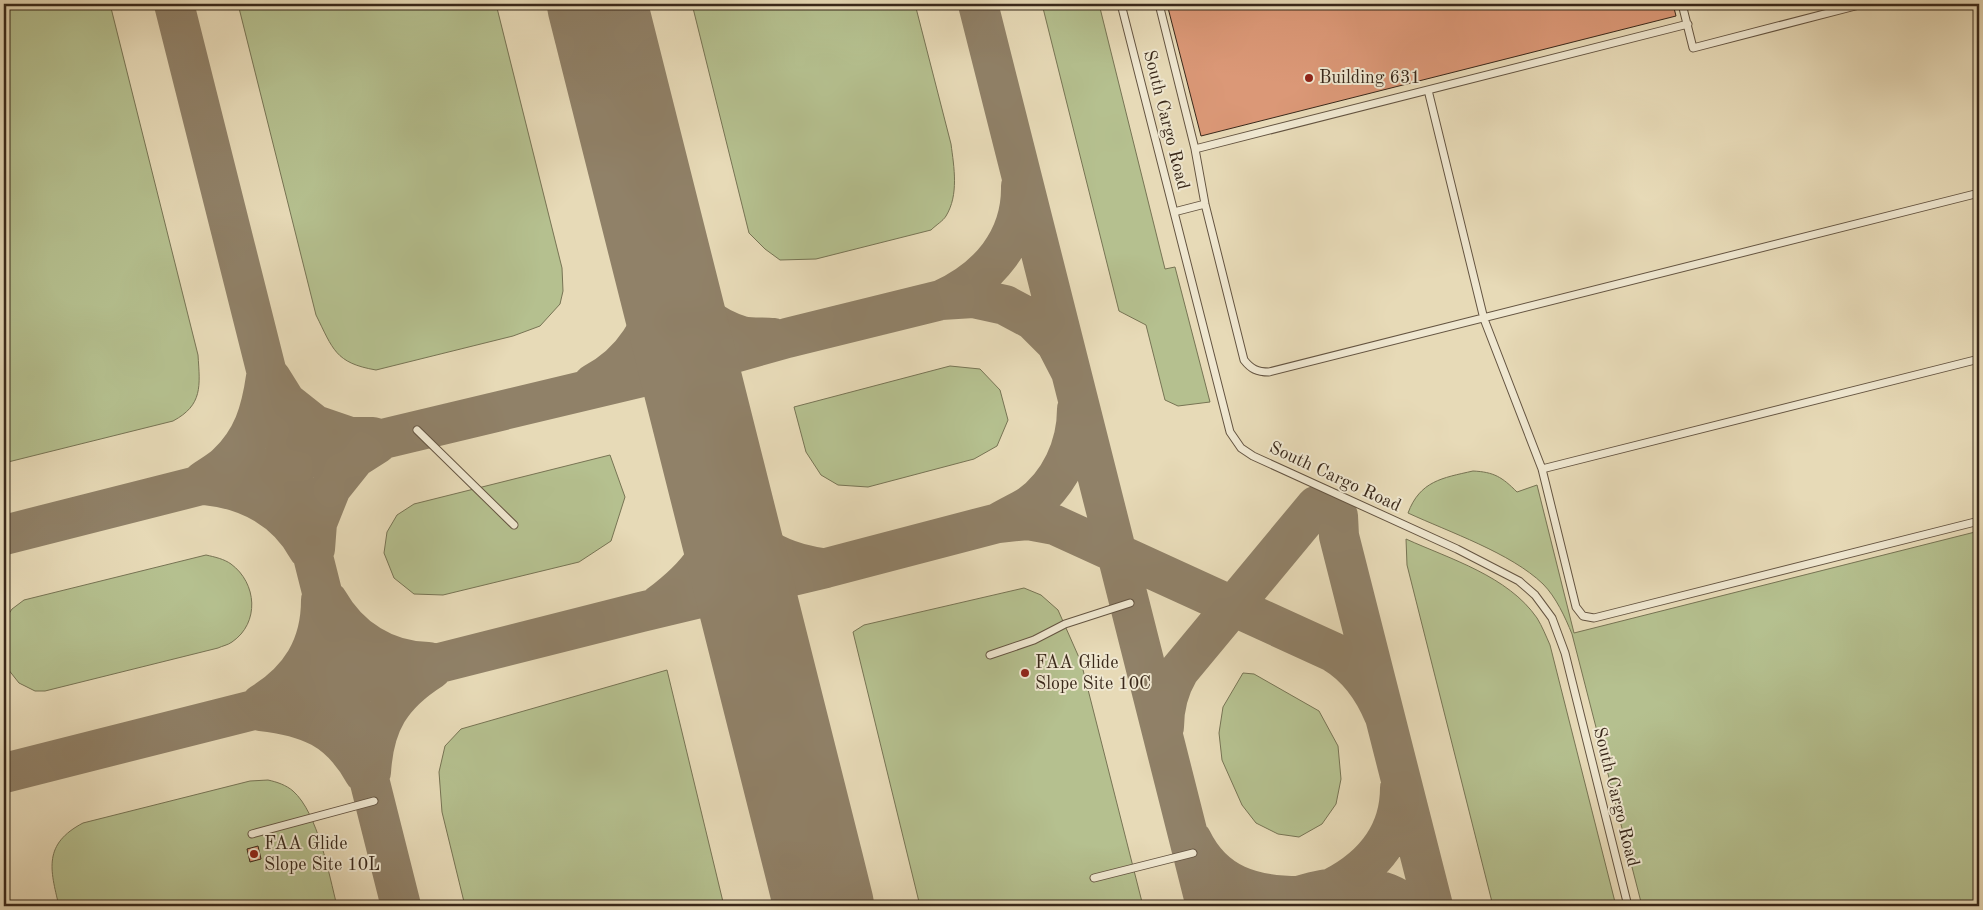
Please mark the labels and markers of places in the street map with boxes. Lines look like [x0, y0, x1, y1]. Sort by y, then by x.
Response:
place label: Building 631 [1319, 69, 1421, 87]
marker: Building 631 [1303, 72, 1315, 84]
place label: FAA Glide Slope Site 10C [1035, 654, 1151, 693]
marker: FAA Glide Slope Site 10C [1019, 667, 1031, 679]
place label: FAA Glide Slope Site 10L [264, 835, 380, 874]
marker: FAA Glide Slope Site 10L [248, 848, 260, 860]

